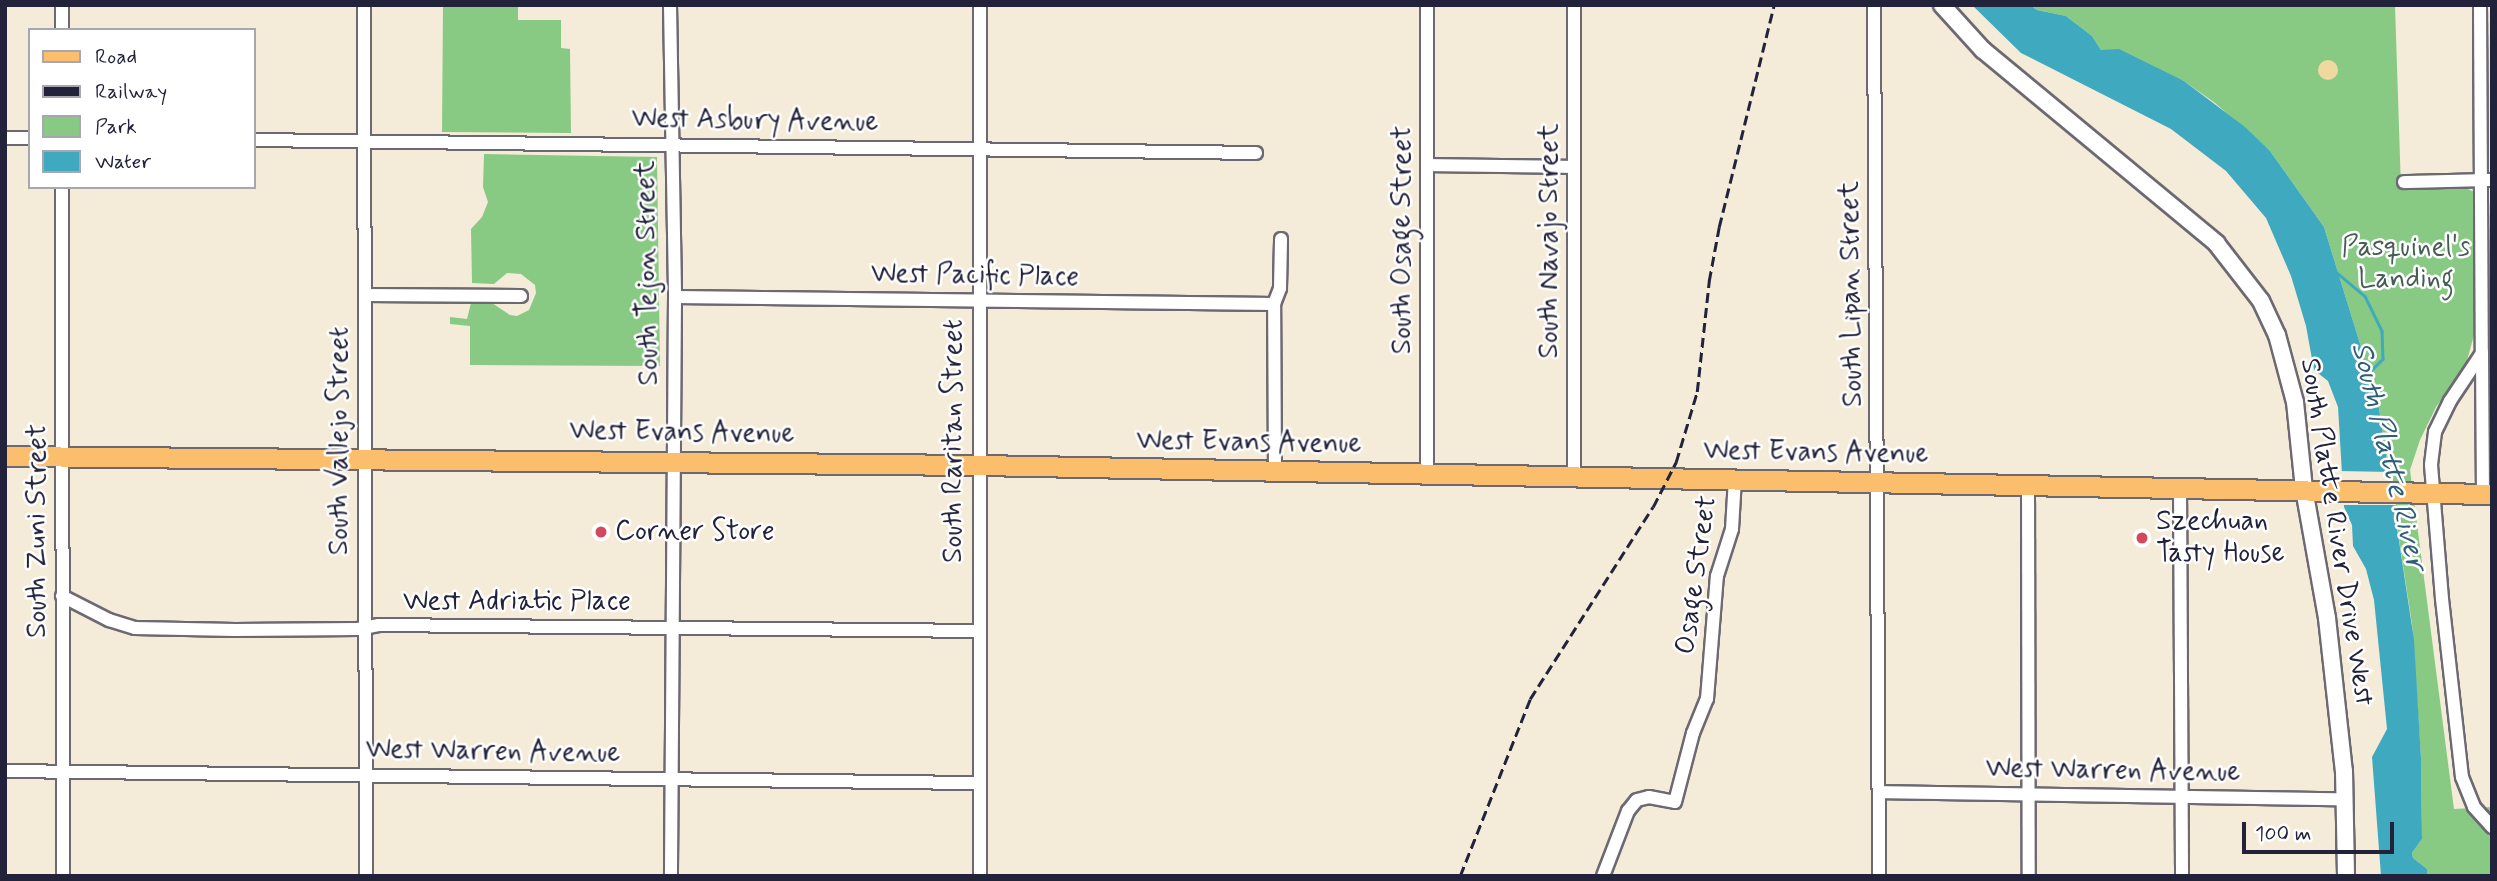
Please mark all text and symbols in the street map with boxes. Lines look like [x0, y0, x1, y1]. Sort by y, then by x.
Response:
legend [28, 28, 256, 189]
text: Road [95, 43, 137, 71]
text: Railway [95, 78, 167, 106]
street label: West Asbury Avenue [633, 102, 877, 140]
text: Park [95, 113, 137, 141]
street label: South Navajo Street [1533, 123, 1567, 359]
street label: South Osage Street [1386, 126, 1420, 354]
text: Water [95, 148, 151, 176]
street label: South Tejon Street [629, 160, 667, 386]
street label: South Lipan Street [1833, 181, 1871, 407]
park label: Pasquinel's Landing [2342, 231, 2470, 297]
street label: West Pacific Place [870, 257, 1080, 295]
street label: South Raritan Street [937, 317, 971, 565]
street label: South Vallejo Street [323, 324, 357, 558]
water label: South Platte River [2342, 339, 2434, 573]
street label: South Platte River Drive West [2292, 356, 2380, 708]
street label: West Evans Avenue [567, 414, 797, 452]
street label: West Evans Avenue [1134, 424, 1364, 462]
street label: South Zuni Street [21, 425, 55, 637]
street label: West Evans Avenue [1701, 434, 1931, 472]
street label: Osage Street [1669, 494, 1725, 656]
place label: Szechuan Tasty House [2156, 505, 2289, 571]
place label: Corner Store [615, 515, 774, 549]
marker: Corner Store [593, 524, 609, 540]
marker: Szechuan Tasty House [2134, 530, 2150, 546]
street label: West Adriatic Place [403, 585, 631, 619]
street label: West Warren Avenue [367, 733, 619, 771]
street label: West Warren Avenue [1987, 752, 2239, 790]
scale bar [2245, 808, 2397, 852]
text: 100 m [2255, 820, 2311, 848]

